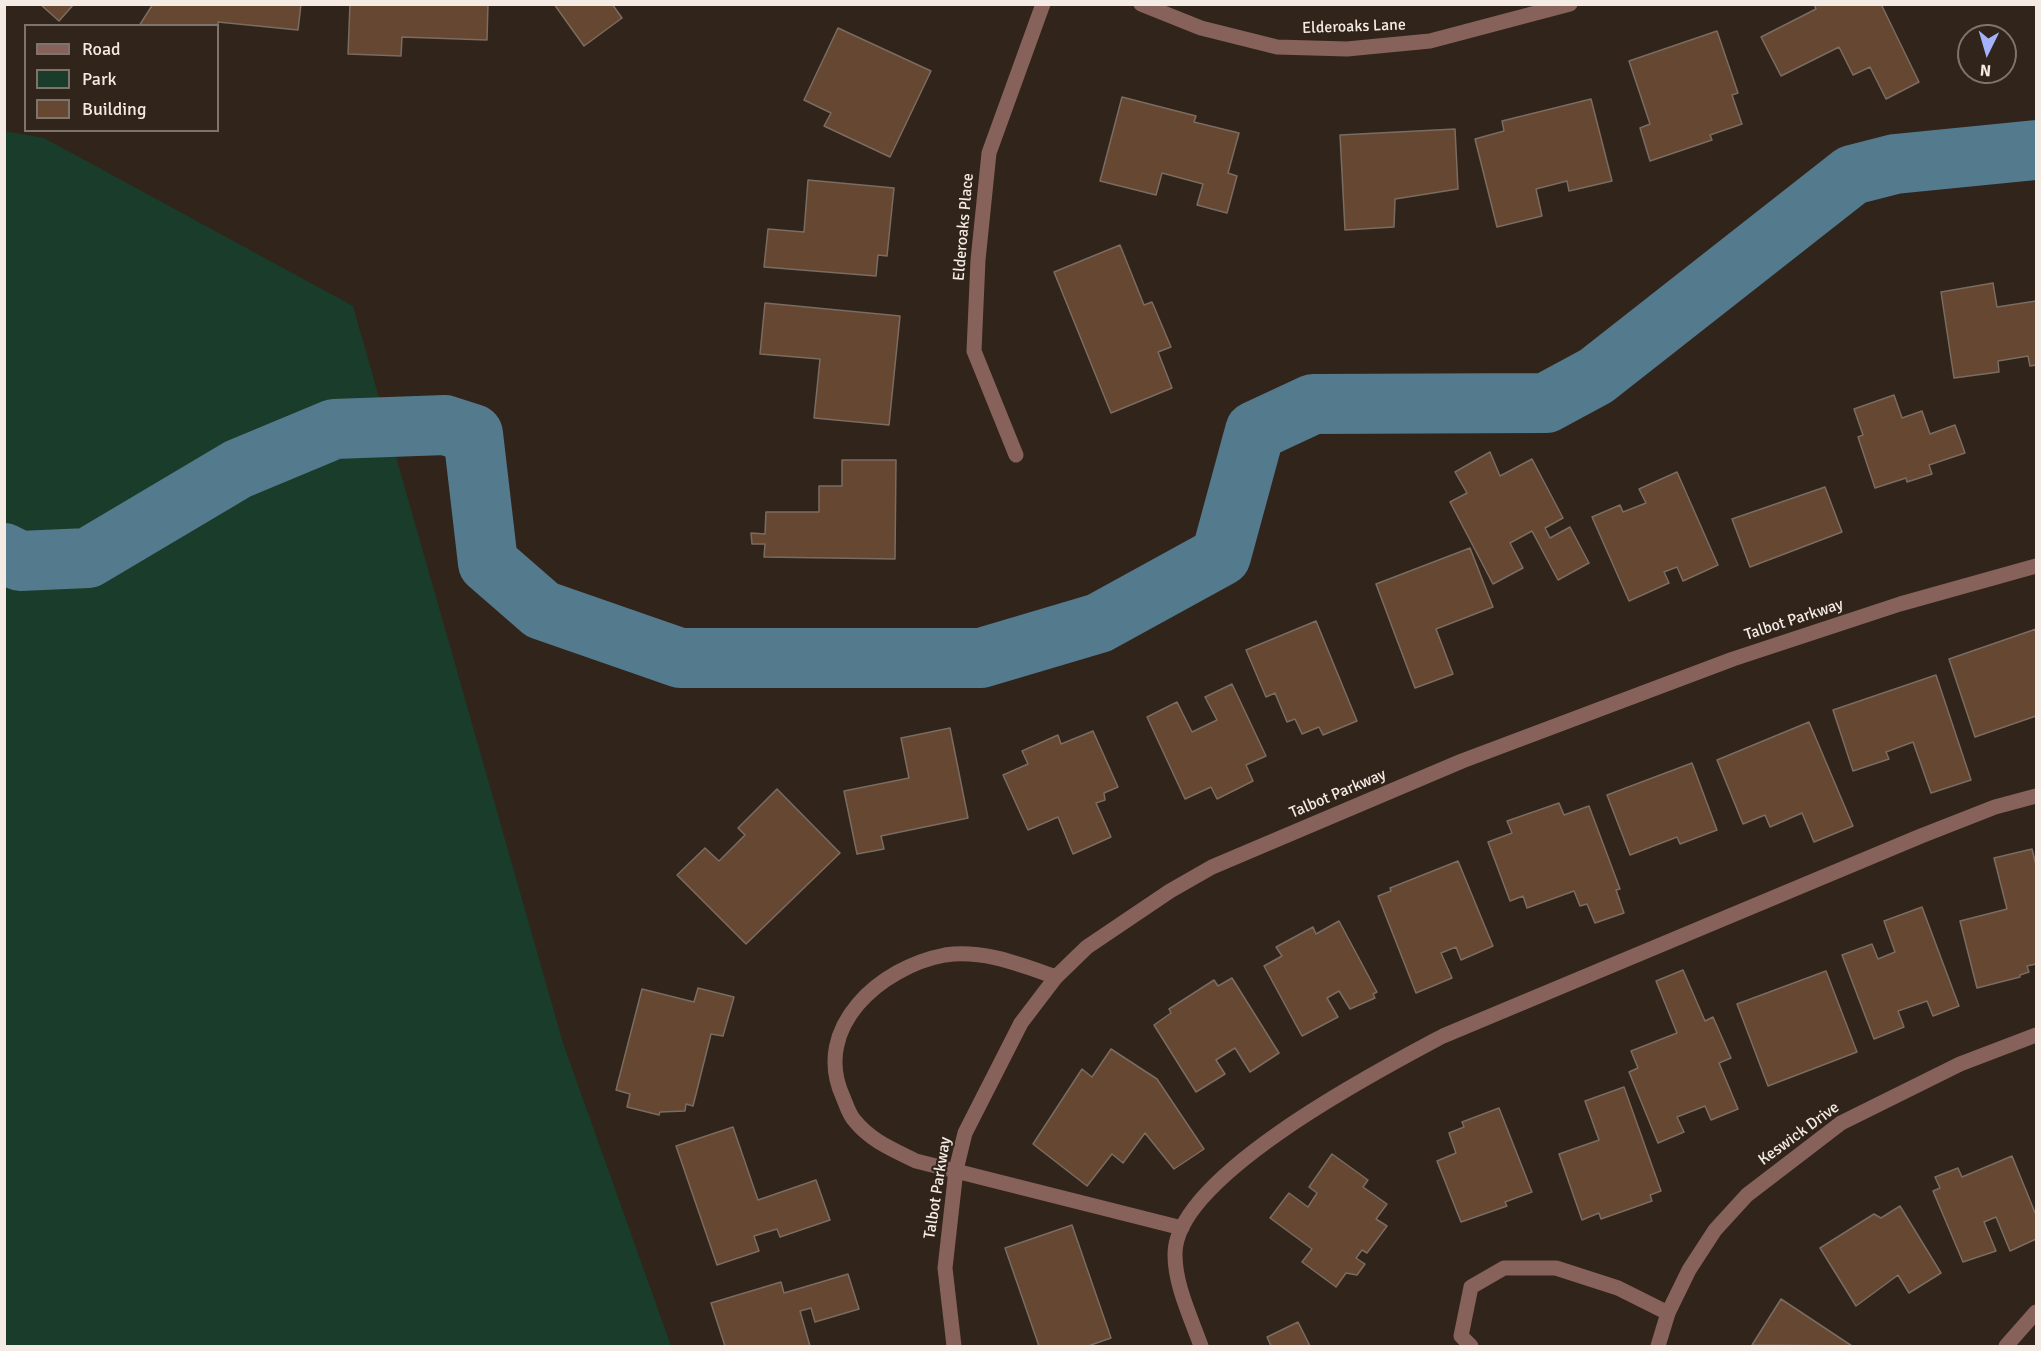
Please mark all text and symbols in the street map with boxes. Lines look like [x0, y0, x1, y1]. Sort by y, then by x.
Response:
street label: Elderoaks Lane [1302, 16, 1406, 38]
legend [24, 24, 219, 132]
north arrow [1957, 24, 2017, 84]
text: Road [82, 38, 121, 60]
text: N [1979, 59, 1992, 80]
text: Park [82, 68, 117, 90]
text: Building [82, 98, 146, 120]
street label: Elderoaks Place [950, 172, 978, 282]
street label: Talbot Parkway [1742, 595, 1846, 645]
street label: Talbot Parkway [1287, 765, 1389, 823]
street label: Keswick Drive [1755, 1098, 1843, 1170]
street label: Talbot Parkway [920, 1136, 956, 1240]

